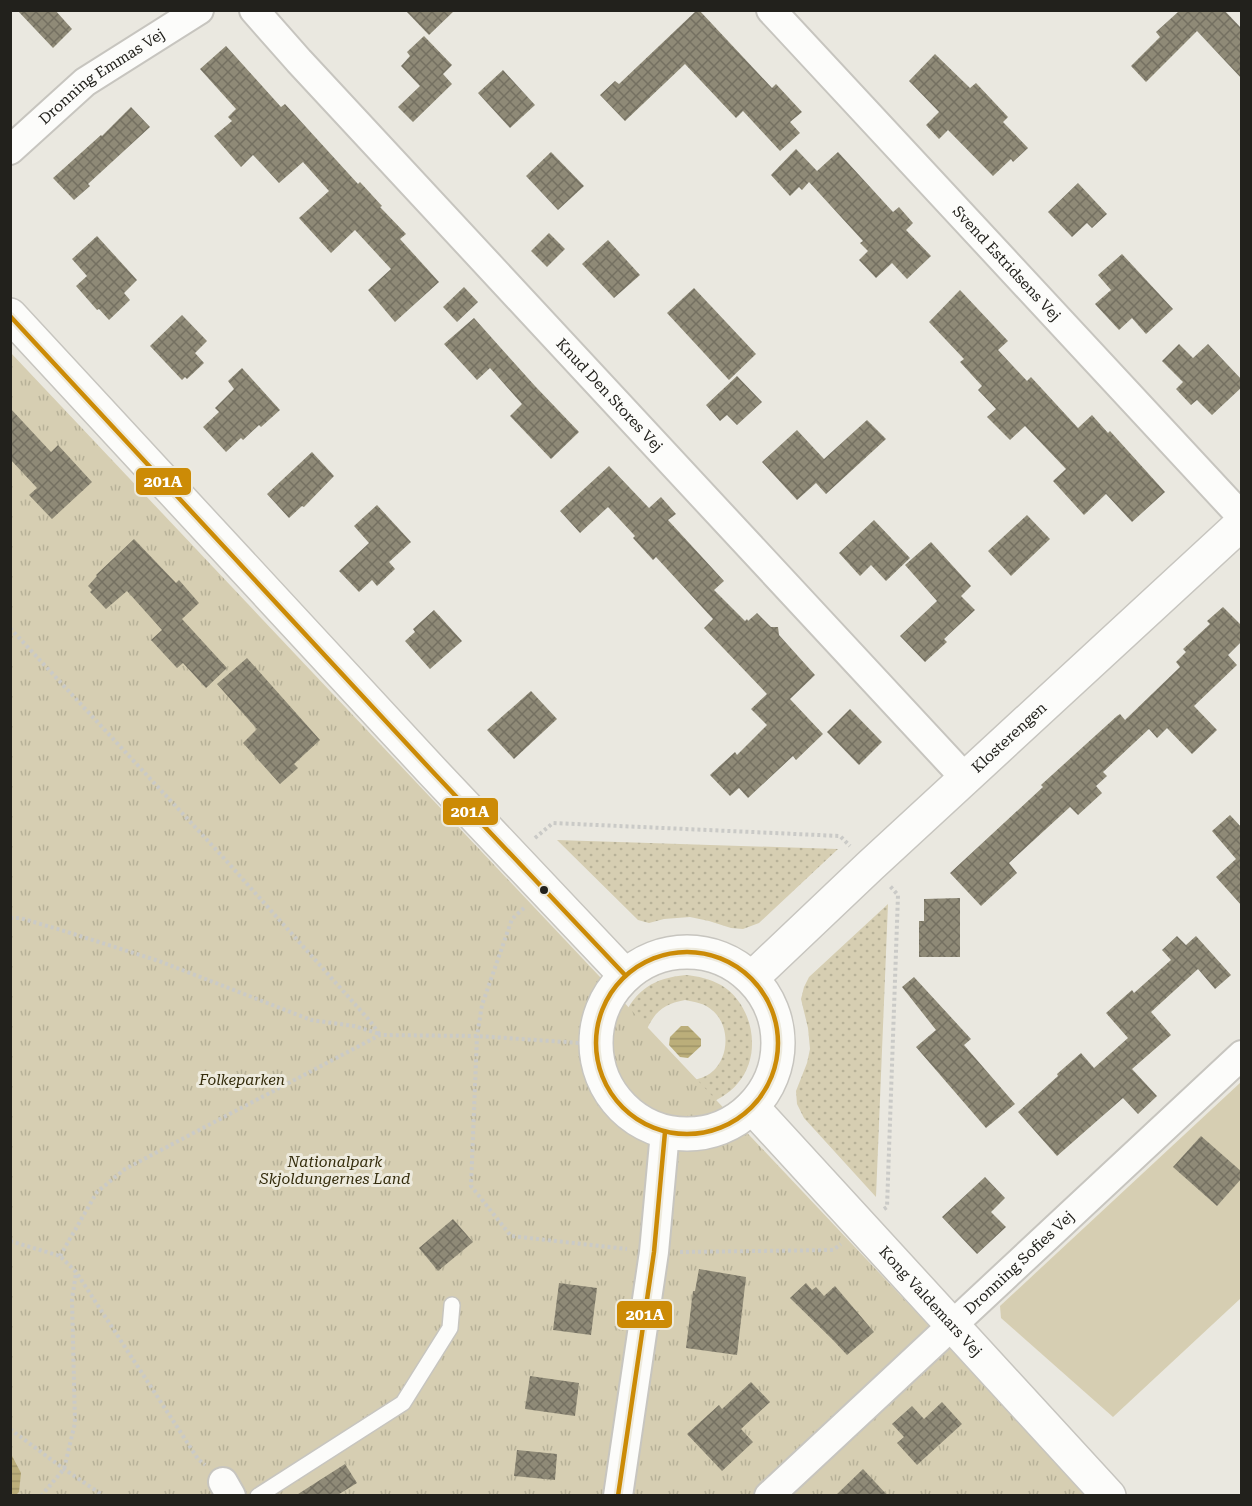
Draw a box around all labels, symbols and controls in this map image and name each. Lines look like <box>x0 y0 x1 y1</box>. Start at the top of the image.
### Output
street label: Dronning Emmas Vej <box>35 25 168 128</box>
street label: Svend Estridsens Vej <box>949 202 1064 325</box>
street label: Knud Den Stores Vej <box>552 335 666 455</box>
line badge: 201A <box>135 467 192 496</box>
text: 201A <box>144 472 183 491</box>
street label: Klosterengen <box>968 698 1051 777</box>
line badge: 201A <box>442 797 499 826</box>
text: 201A <box>451 802 490 821</box>
unlabelled marker <box>538 884 550 896</box>
park label: Folkeparken <box>198 1071 285 1089</box>
park label: Nationalpark Skjoldungernes Land <box>259 1153 410 1188</box>
street label: Dronning Sofies Vej <box>961 1207 1078 1318</box>
street label: Kong Valdemars Vej <box>875 1243 986 1360</box>
line badge: 201A <box>616 1300 673 1329</box>
text: 201A <box>626 1305 665 1324</box>

